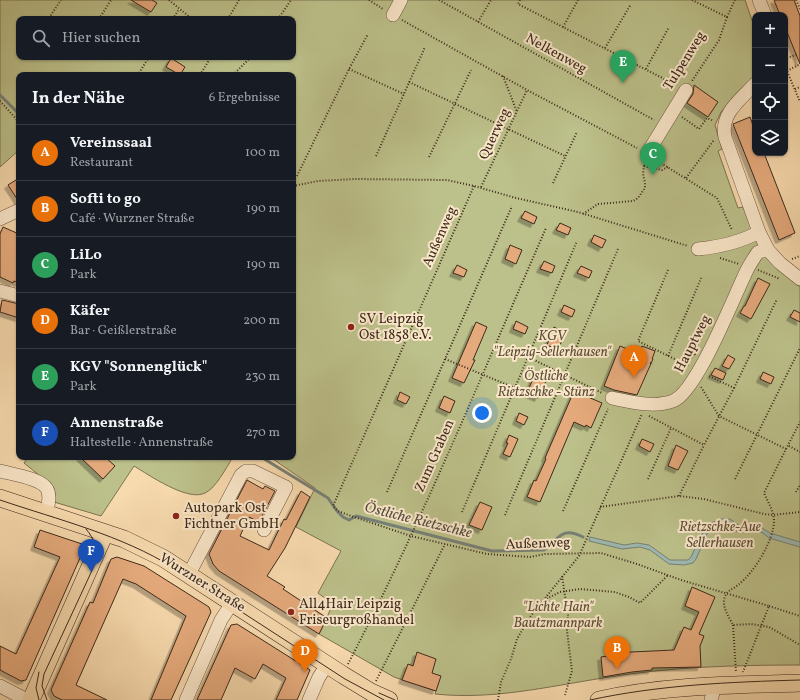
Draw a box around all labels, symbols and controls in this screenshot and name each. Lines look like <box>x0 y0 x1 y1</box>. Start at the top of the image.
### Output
map controls <box>752 12 788 156</box>
button: + <box>752 12 788 48</box>
search box <box>16 16 296 60</box>
icon: search <box>30 27 52 49</box>
text: Hier suchen <box>62 28 140 49</box>
street label: Tulpenweg <box>659 28 711 94</box>
street label: Nelkenweg <box>522 29 590 79</box>
button: − <box>752 48 788 84</box>
pin: E <box>610 50 636 83</box>
button: locate <box>752 84 788 120</box>
text: In der Nähe <box>32 87 125 110</box>
text: 6 Ergebnisse <box>209 89 280 107</box>
street label: Querweg <box>475 105 515 163</box>
button: layers <box>752 120 788 156</box>
text: Vereinssaal <box>70 133 152 154</box>
pin: C <box>640 142 666 175</box>
text: A <box>40 144 50 162</box>
text: 100 m <box>245 144 280 162</box>
text: Restaurant <box>70 154 133 172</box>
text: Softi to go <box>70 189 141 210</box>
text: B <box>41 200 49 218</box>
text: 190 m <box>246 200 280 218</box>
street label: Außenweg <box>418 204 462 270</box>
text: Café · Wurzner Straße <box>70 210 194 228</box>
text: LiLo <box>70 245 102 266</box>
text: C <box>41 256 49 274</box>
text: 190 m <box>246 256 280 274</box>
text: Park <box>70 266 97 284</box>
text: Käfer <box>70 301 110 322</box>
place label: SV Leipzig Ost 1858 e.V. <box>359 310 431 345</box>
text: D <box>40 312 50 330</box>
text: 200 m <box>243 312 280 330</box>
street label: Hauptweg <box>670 312 716 376</box>
text: Bar · Geißlerstraße <box>70 322 177 340</box>
marker: SV Leipzig Ost 1858 e.V. <box>346 322 356 332</box>
park label: KGV "Leipzig-Sellerhausen" <box>493 327 612 362</box>
pin: A <box>621 345 647 378</box>
text: KGV "Sonnenglück" <box>70 357 207 378</box>
park label: Östliche Rietzschke - Stünz <box>497 367 595 402</box>
text: E <box>41 368 49 386</box>
text: 230 m <box>245 368 280 386</box>
text: Park <box>70 378 97 396</box>
your location <box>472 403 492 423</box>
text: Annenstraße <box>70 413 163 434</box>
street label: Zum Graben <box>411 417 459 495</box>
text: F <box>41 424 49 442</box>
text: 270 m <box>246 424 280 442</box>
text: Haltestelle · Annenstraße <box>70 434 213 452</box>
water label: Östliche Rietzschke <box>362 498 474 545</box>
place label: Autopark Ost Fichtner GmbH <box>184 499 279 534</box>
marker: Autopark Ost Fichtner GmbH <box>171 511 181 521</box>
park label: Rietzschke-Aue Sellerhausen <box>679 518 761 553</box>
street label: Außenweg <box>505 533 571 555</box>
pin: F <box>78 539 104 572</box>
street label: Wurzner Straße <box>155 549 249 617</box>
place label: All4Hair Leipzig Friseurgroßhandel <box>299 595 414 630</box>
park label: "Lichte Hain" Bautzmannpark <box>513 598 603 633</box>
marker: All4Hair Leipzig Friseurgroßhandel <box>286 607 296 617</box>
pin: B <box>604 636 630 669</box>
pin: D <box>292 639 318 672</box>

